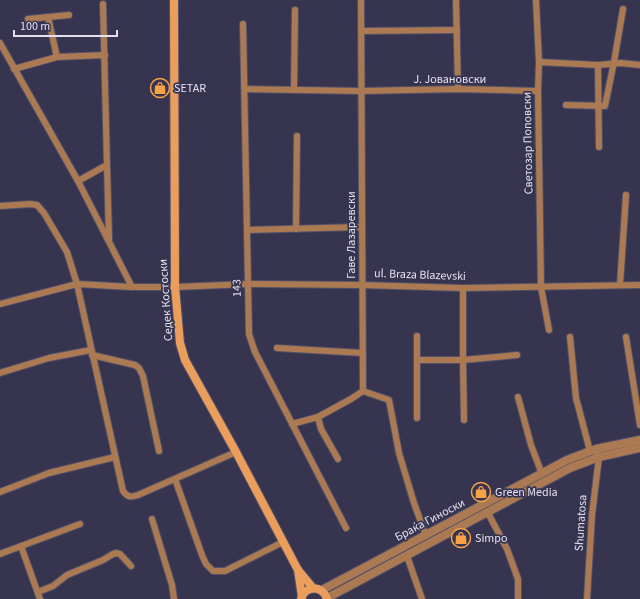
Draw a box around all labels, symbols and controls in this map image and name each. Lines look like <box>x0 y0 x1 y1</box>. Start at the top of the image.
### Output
scale bar <box>14 12 117 38</box>
text: 100 m <box>20 18 50 35</box>
street label: Ј. Јовановски <box>414 71 486 88</box>
shop icon: SETAR <box>149 77 171 99</box>
place label: SETAR <box>174 80 206 97</box>
street label: Светозар Поповски <box>519 92 537 194</box>
street label: Гаве Лазаревски <box>343 191 360 279</box>
street label: Седек Костоски <box>155 258 177 342</box>
street label: ul. Braza Blazevski <box>374 265 466 285</box>
street label: 143 <box>228 279 246 297</box>
shop icon: Green Media <box>470 481 492 503</box>
place label: Green Media <box>495 484 558 501</box>
street label: Браќа Гиноски <box>392 494 468 546</box>
street label: Shumatosa <box>571 494 591 552</box>
shop icon: Simpo <box>450 527 472 549</box>
place label: Simpo <box>475 530 507 547</box>

